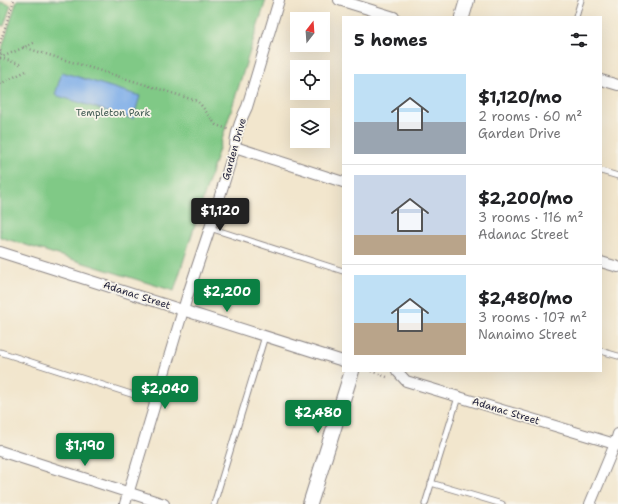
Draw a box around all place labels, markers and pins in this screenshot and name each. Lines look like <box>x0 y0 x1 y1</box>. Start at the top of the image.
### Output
pin: $1,120 <box>187 198 253 232</box>
pin: $2,200 <box>194 279 260 313</box>
pin: $2,040 <box>132 376 198 410</box>
pin: $2,480 <box>285 400 351 434</box>
pin: $1,190 <box>52 433 118 467</box>

